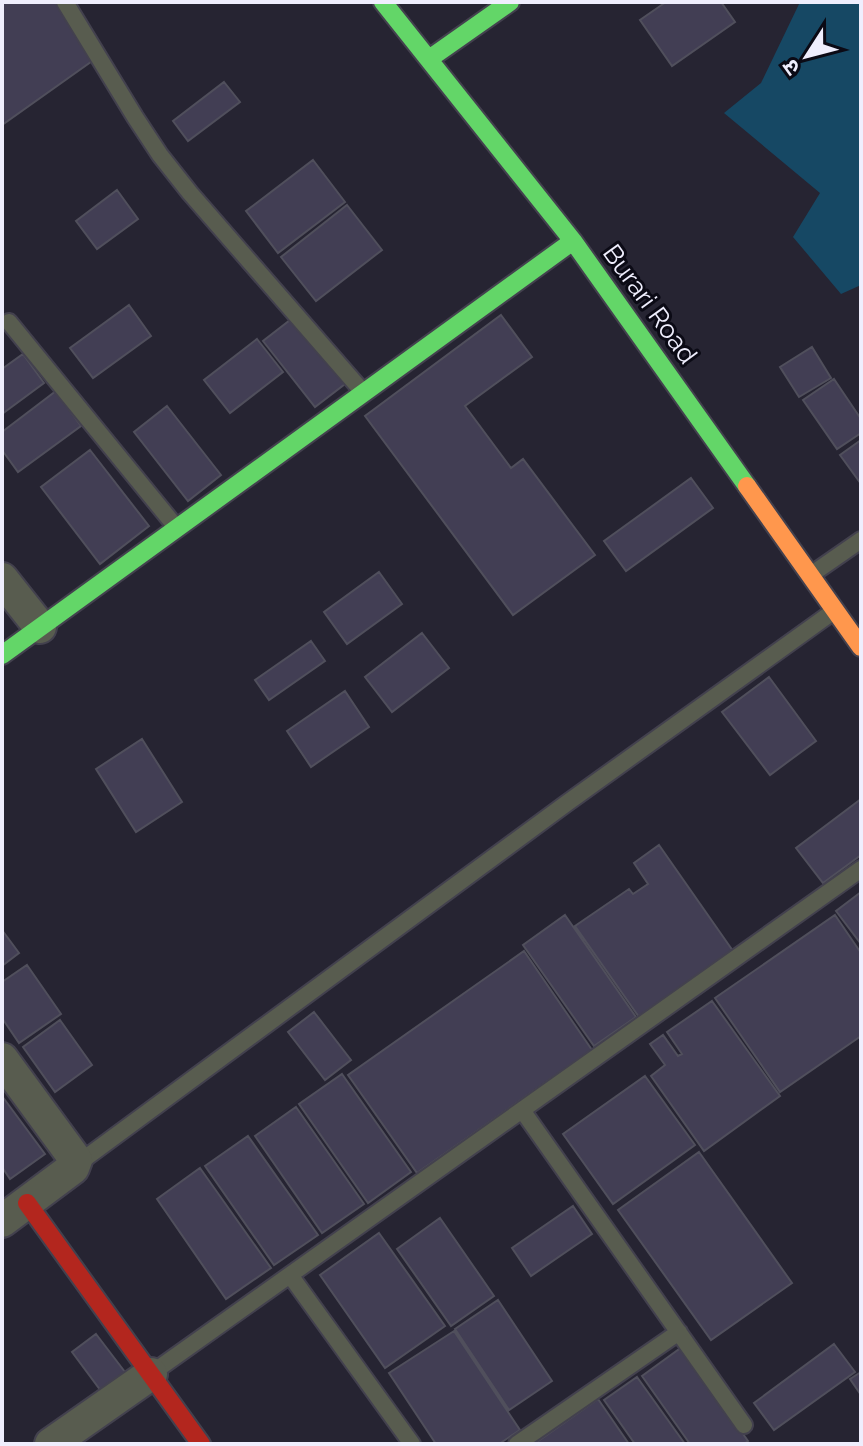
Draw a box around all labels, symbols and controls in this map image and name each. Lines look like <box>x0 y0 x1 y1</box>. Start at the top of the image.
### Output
north arrow <box>767 16 847 96</box>
text: उ <box>776 54 805 81</box>
street label: Burari Road <box>597 239 703 369</box>

